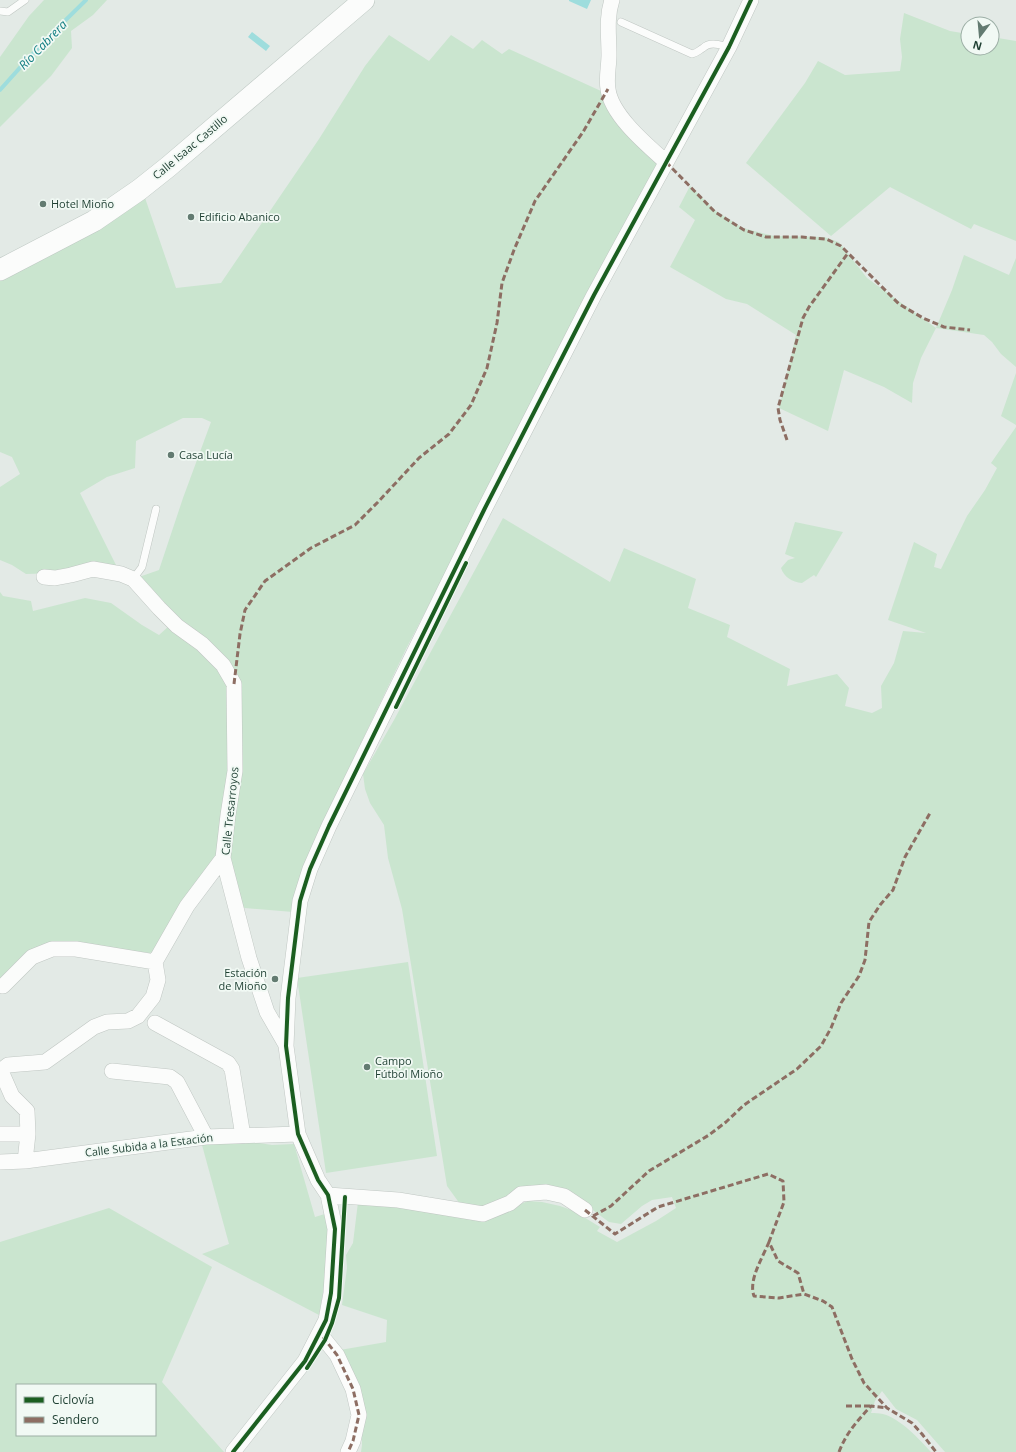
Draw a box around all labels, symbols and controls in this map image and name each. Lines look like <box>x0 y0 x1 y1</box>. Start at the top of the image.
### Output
water label: Río Cabrera <box>15 16 71 73</box>
north arrow <box>960 16 1000 56</box>
text: N <box>971 38 983 55</box>
street label: Calle Isaac Castillo <box>149 111 231 182</box>
place label: Hotel Mioño <box>51 196 114 211</box>
marker: Hotel Mioño <box>38 199 48 209</box>
place label: Edificio Abanico <box>199 209 280 224</box>
marker: Edificio Abanico <box>186 212 196 222</box>
place label: Casa Lucía <box>179 447 233 462</box>
marker: Casa Lucía <box>166 450 176 460</box>
street label: Calle Tresarroyos <box>217 766 242 856</box>
place label: Estación de Mioño <box>219 965 267 993</box>
marker: Estación de Mioño <box>270 974 280 984</box>
place label: Campo Fútbol Mioño <box>375 1053 443 1081</box>
marker: Campo Fútbol Mioño <box>362 1062 372 1072</box>
street label: Calle Subida a la Estación <box>84 1129 214 1160</box>
legend <box>16 1384 156 1436</box>
text: Ciclovía <box>52 1391 94 1408</box>
text: Sendero <box>52 1411 99 1428</box>

